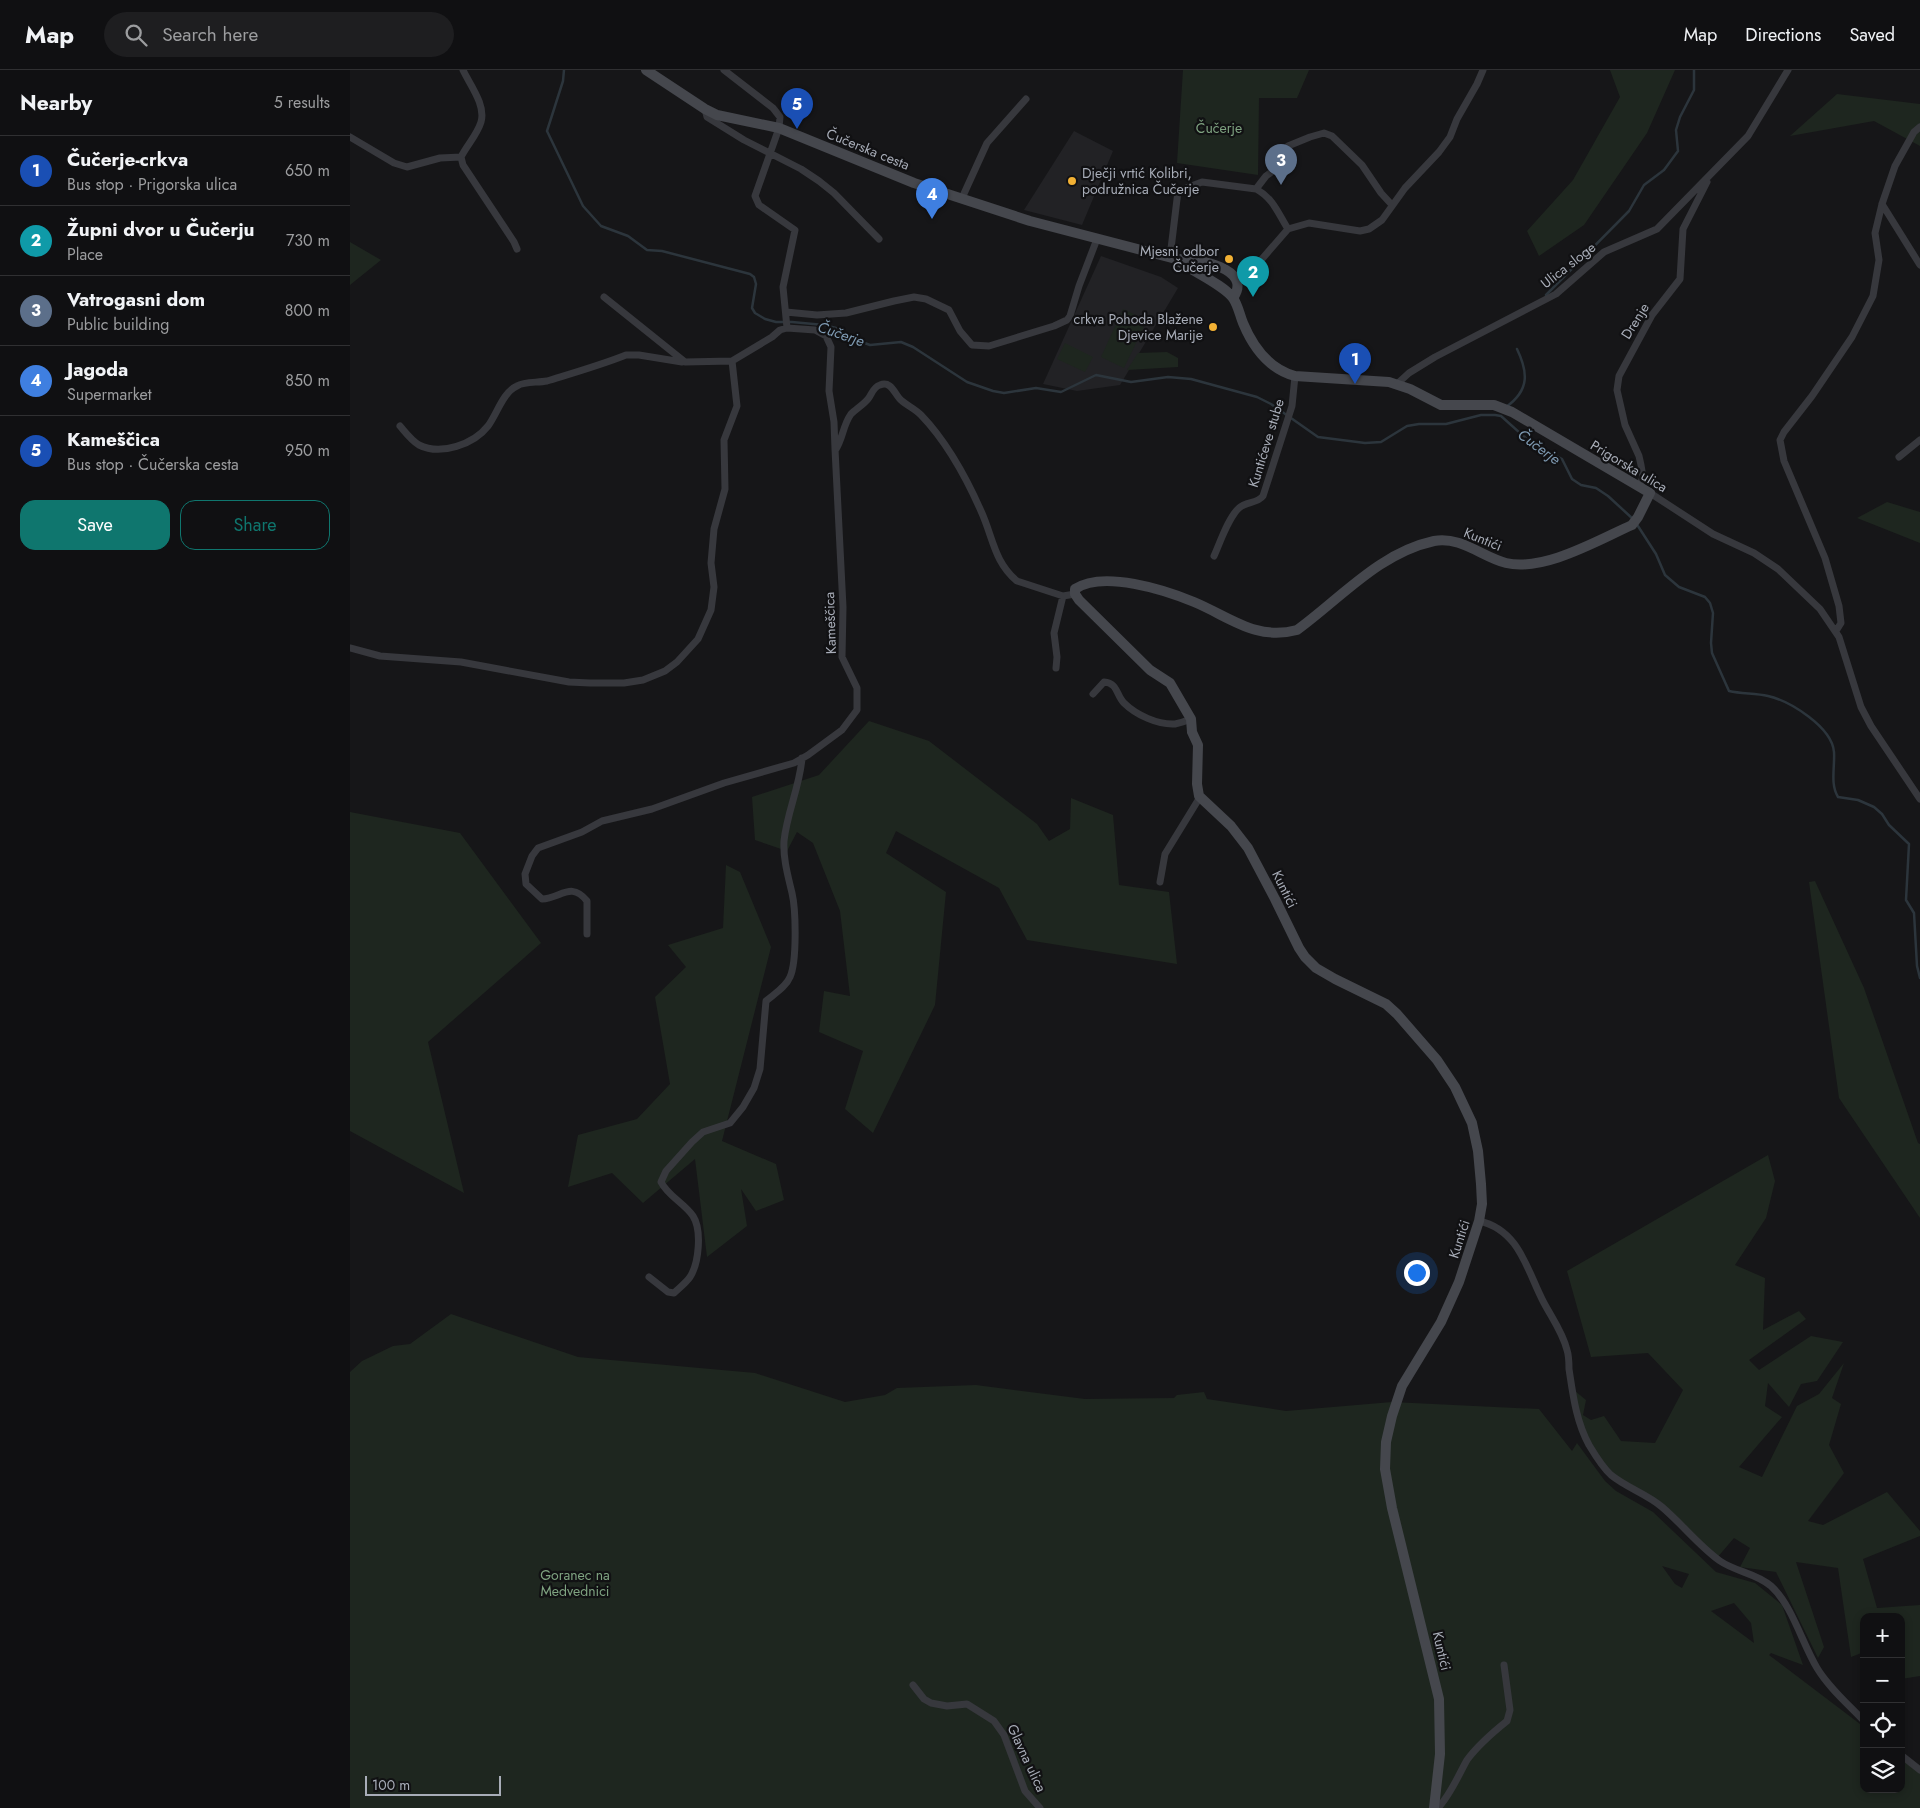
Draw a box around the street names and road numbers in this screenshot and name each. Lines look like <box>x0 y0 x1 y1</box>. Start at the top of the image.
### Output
street label: Čučerska cesta <box>823 123 913 175</box>
street label: Ulica sloge <box>1536 237 1600 293</box>
street label: Drenje <box>1616 299 1654 343</box>
street label: Kuntićeve stube <box>1243 396 1289 490</box>
street label: Prigorska ulica <box>1587 435 1671 497</box>
street label: Kuntići <box>1461 522 1505 556</box>
street label: Kameščica <box>819 592 841 654</box>
street label: Kuntići <box>1267 867 1303 911</box>
street label: Kuntići <box>1443 1217 1475 1261</box>
street label: Kuntići <box>1428 1629 1456 1673</box>
street label: Glavna ulica <box>1003 1721 1051 1795</box>

